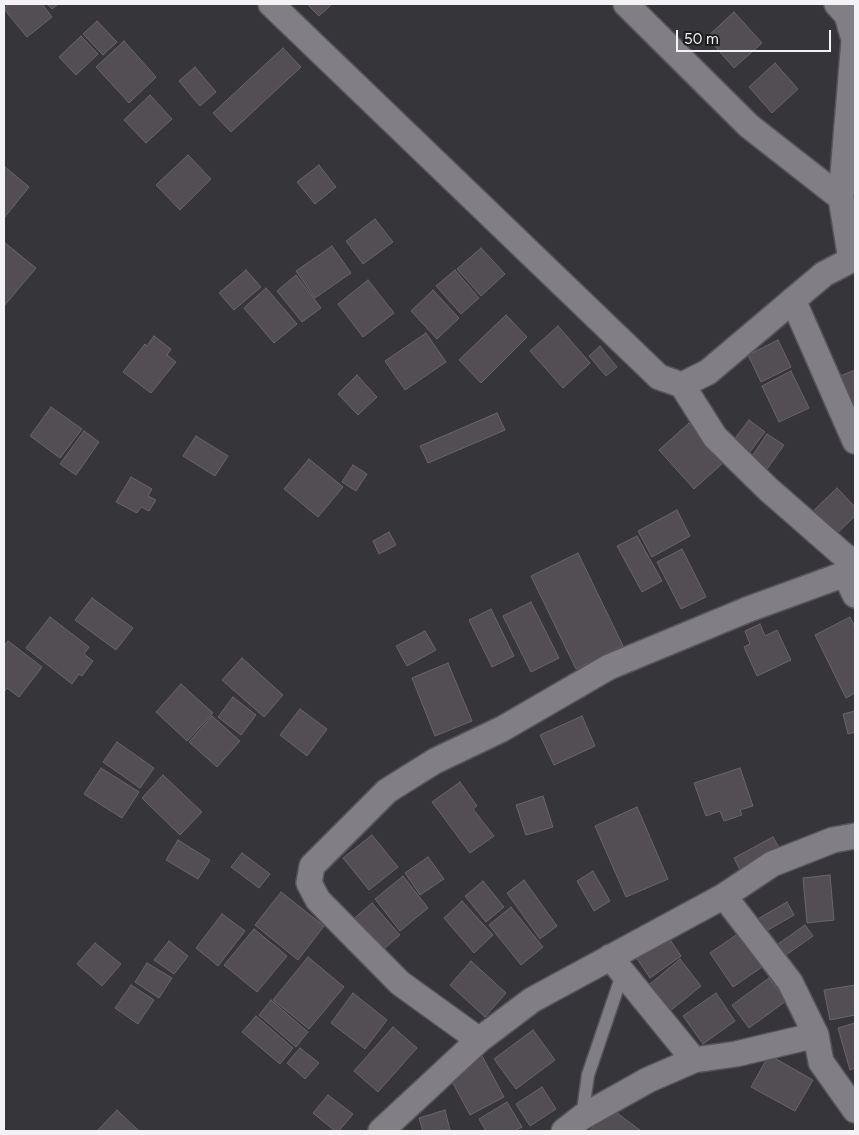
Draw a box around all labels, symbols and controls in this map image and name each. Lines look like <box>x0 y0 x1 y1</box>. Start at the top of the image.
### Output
scale bar <box>679 20 834 52</box>
text: 50 m <box>684 30 719 48</box>

